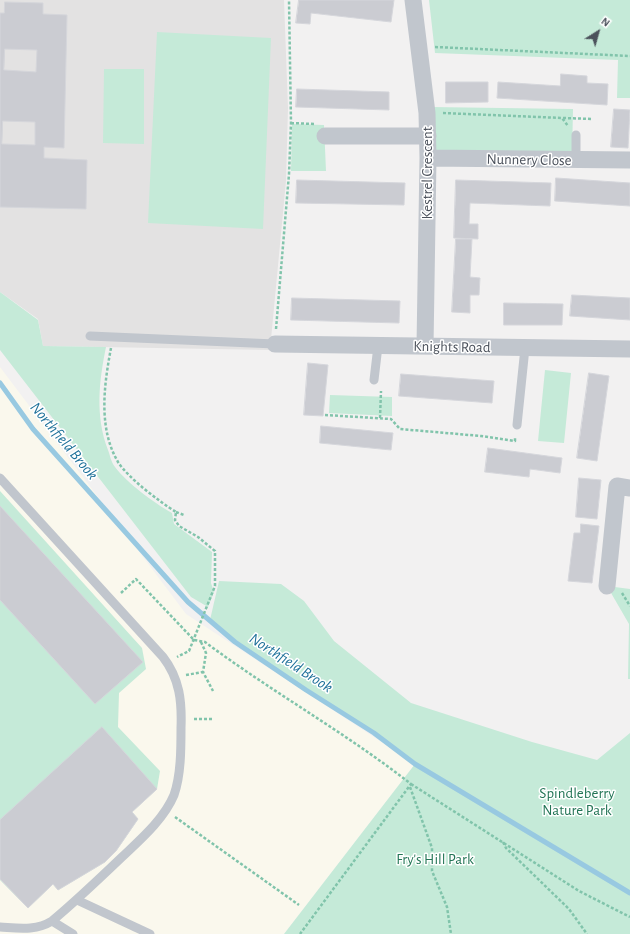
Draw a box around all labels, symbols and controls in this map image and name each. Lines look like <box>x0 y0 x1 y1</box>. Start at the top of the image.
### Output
north arrow <box>578 12 618 52</box>
text: N <box>599 15 612 29</box>
street label: Kestrel Crescent <box>418 126 436 220</box>
street label: Nunnery Close <box>486 150 572 170</box>
street label: Knights Road <box>413 337 491 357</box>
water label: Northfield Brook <box>26 398 102 484</box>
water label: Northfield Brook <box>246 629 336 697</box>
park label: Spindleberry Nature Park <box>539 784 615 819</box>
park label: Fry's Hill Park <box>396 850 474 868</box>

